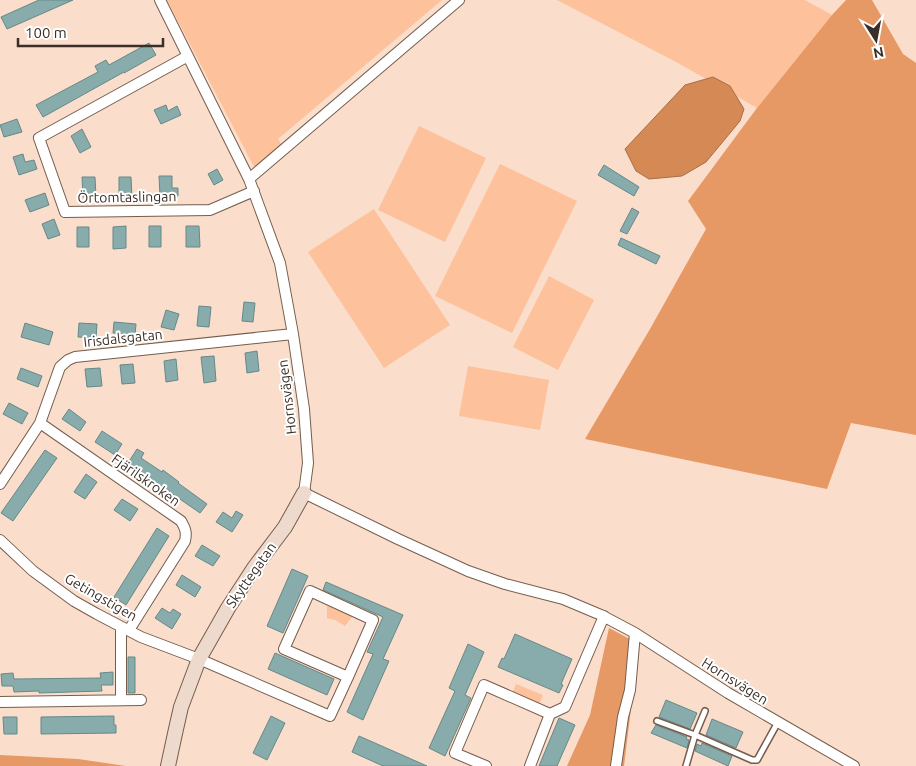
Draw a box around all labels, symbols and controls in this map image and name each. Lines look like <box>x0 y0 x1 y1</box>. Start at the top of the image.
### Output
scale bar <box>18 15 162 47</box>
north arrow <box>851 15 901 65</box>
text: 100 m <box>25 24 67 41</box>
text: N <box>872 44 885 62</box>
street label: Örtomtaslingan <box>77 187 177 206</box>
street label: Irisdalsgatan <box>83 326 163 350</box>
street label: Hornsvägen <box>274 359 300 435</box>
street label: Fjärilskroken <box>109 451 183 509</box>
street label: Skyttegatan <box>223 539 279 611</box>
street label: Getingstigen <box>62 570 140 624</box>
street label: Hornsvägen <box>699 654 771 708</box>

